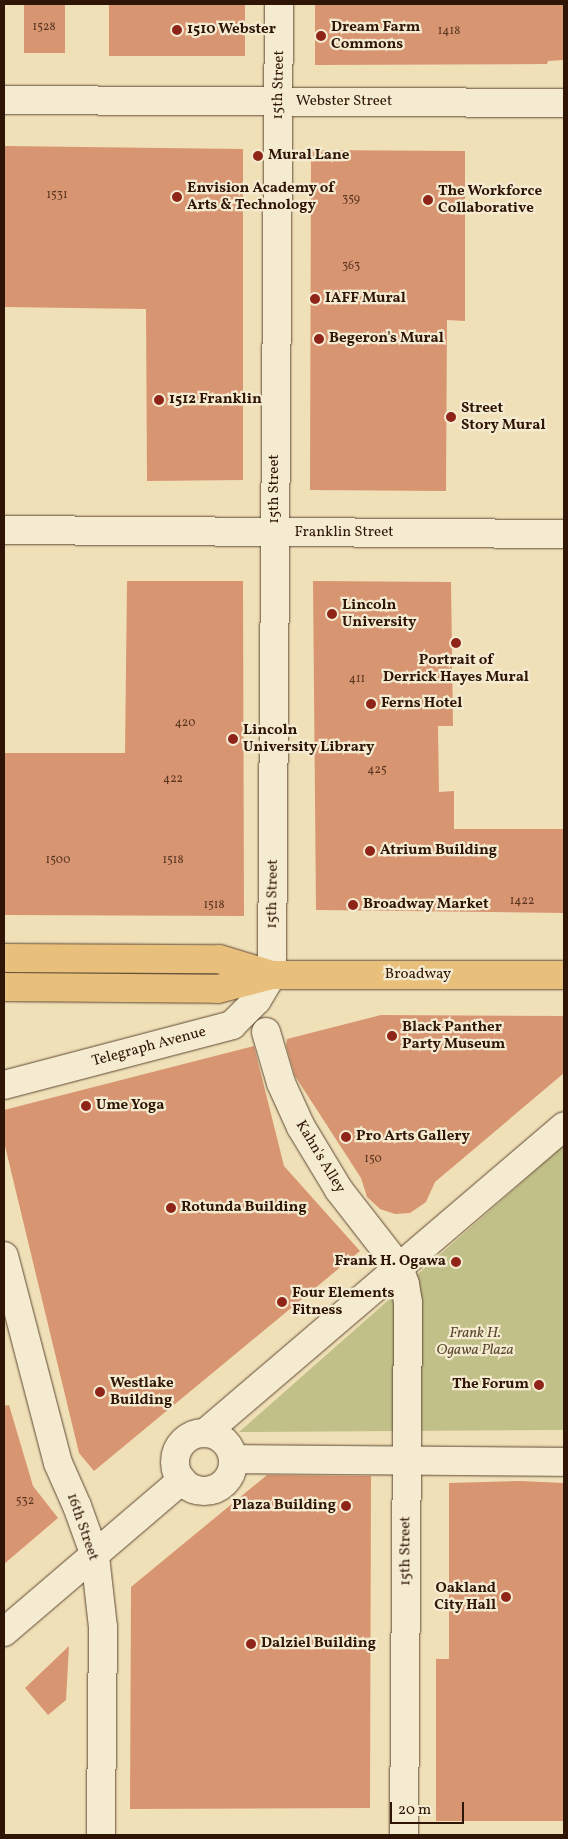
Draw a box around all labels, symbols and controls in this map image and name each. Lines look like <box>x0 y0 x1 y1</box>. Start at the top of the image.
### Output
place label: Dream Farm Commons <box>331 18 420 53</box>
house number: 1528 <box>33 21 55 35</box>
place label: 1510 Webster <box>187 21 276 39</box>
marker: 1510 Webster <box>171 24 183 36</box>
house number: 1418 <box>438 25 460 39</box>
marker: Dream Farm Commons <box>315 30 327 42</box>
street label: 15th Street <box>269 50 289 120</box>
street label: Webster Street <box>296 93 392 111</box>
place label: Mural Lane <box>268 147 349 165</box>
marker: Mural Lane <box>252 150 264 162</box>
place label: Envision Academy of Arts & Technology <box>187 179 334 214</box>
place label: The Workforce Collaborative <box>438 182 542 217</box>
house number: 1531 <box>46 189 68 203</box>
marker: Envision Academy of Arts & Technology <box>171 191 183 203</box>
house number: 359 <box>342 193 360 207</box>
marker: The Workforce Collaborative <box>422 194 434 206</box>
house number: 363 <box>342 260 360 274</box>
place label: IAFF Mural <box>325 290 406 308</box>
marker: IAFF Mural <box>309 293 321 305</box>
place label: Begeron's Mural <box>329 330 444 348</box>
marker: Begeron's Mural <box>313 333 325 345</box>
place label: 1512 Franklin <box>169 391 262 409</box>
marker: 1512 Franklin <box>153 394 165 406</box>
place label: Street Story Mural <box>461 399 546 434</box>
marker: Street Story Mural <box>445 411 457 423</box>
street label: 15th Street <box>266 454 284 524</box>
street label: Franklin Street <box>294 524 394 542</box>
place label: Lincoln University <box>342 596 417 631</box>
marker: Lincoln University <box>326 608 338 620</box>
marker: Portrait of Derrick Hayes Mural <box>450 637 462 649</box>
place label: Portrait of Derrick Hayes Mural <box>383 651 529 686</box>
house number: 411 <box>349 673 365 687</box>
place label: Ferns Hotel <box>381 695 462 713</box>
marker: Ferns Hotel <box>365 698 377 710</box>
house number: 420 <box>175 717 195 731</box>
place label: Lincoln University Library <box>243 721 375 756</box>
marker: Lincoln University Library <box>227 733 239 745</box>
house number: 425 <box>367 764 387 778</box>
house number: 422 <box>163 773 183 787</box>
place label: Atrium Building <box>380 842 497 860</box>
marker: Atrium Building <box>364 845 376 857</box>
house number: 1500 <box>46 854 70 868</box>
house number: 1518 <box>162 854 184 868</box>
street label: 15th Street <box>263 859 283 929</box>
house number: 1422 <box>510 895 534 909</box>
place label: Broadway Market <box>363 896 489 914</box>
house number: 1518 <box>203 899 225 913</box>
marker: Broadway Market <box>347 899 359 911</box>
street label: Broadway <box>385 966 451 984</box>
place label: Black Panther Party Museum <box>402 1018 506 1053</box>
street label: Telegraph Avenue <box>90 1023 208 1071</box>
marker: Black Panther Party Museum <box>386 1030 398 1042</box>
place label: Ume Yoga <box>96 1097 165 1115</box>
marker: Ume Yoga <box>80 1100 92 1112</box>
street label: Kahn's Alley <box>291 1117 349 1197</box>
place label: Pro Arts Gallery <box>356 1128 470 1146</box>
marker: Pro Arts Gallery <box>340 1131 352 1143</box>
house number: 150 <box>364 1153 382 1167</box>
place label: Rotunda Building <box>181 1199 307 1217</box>
marker: Rotunda Building <box>165 1202 177 1214</box>
place label: Frank H. Ogawa <box>335 1253 446 1271</box>
marker: Frank H. Ogawa <box>450 1256 462 1268</box>
place label: Four Elements Fitness <box>292 1284 394 1319</box>
marker: Four Elements Fitness <box>276 1296 288 1308</box>
park label: Frank H. Ogawa Plaza <box>436 1324 514 1359</box>
place label: Westlake Building <box>110 1374 174 1409</box>
place label: The Forum <box>452 1376 529 1394</box>
marker: The Forum <box>533 1379 545 1391</box>
marker: Westlake Building <box>94 1386 106 1398</box>
street label: 16th Street <box>62 1491 102 1563</box>
house number: 532 <box>16 1495 34 1509</box>
place label: Plaza Building <box>232 1497 336 1515</box>
marker: Plaza Building <box>340 1500 352 1512</box>
street label: 15th Street <box>397 1516 415 1586</box>
place label: Oakland City Hall <box>434 1579 496 1614</box>
marker: Oakland City Hall <box>500 1591 512 1603</box>
place label: Dalziel Building <box>261 1635 376 1653</box>
marker: Dalziel Building <box>245 1638 257 1650</box>
scale bar <box>393 1792 467 1824</box>
text: 20 m <box>398 1800 431 1821</box>

